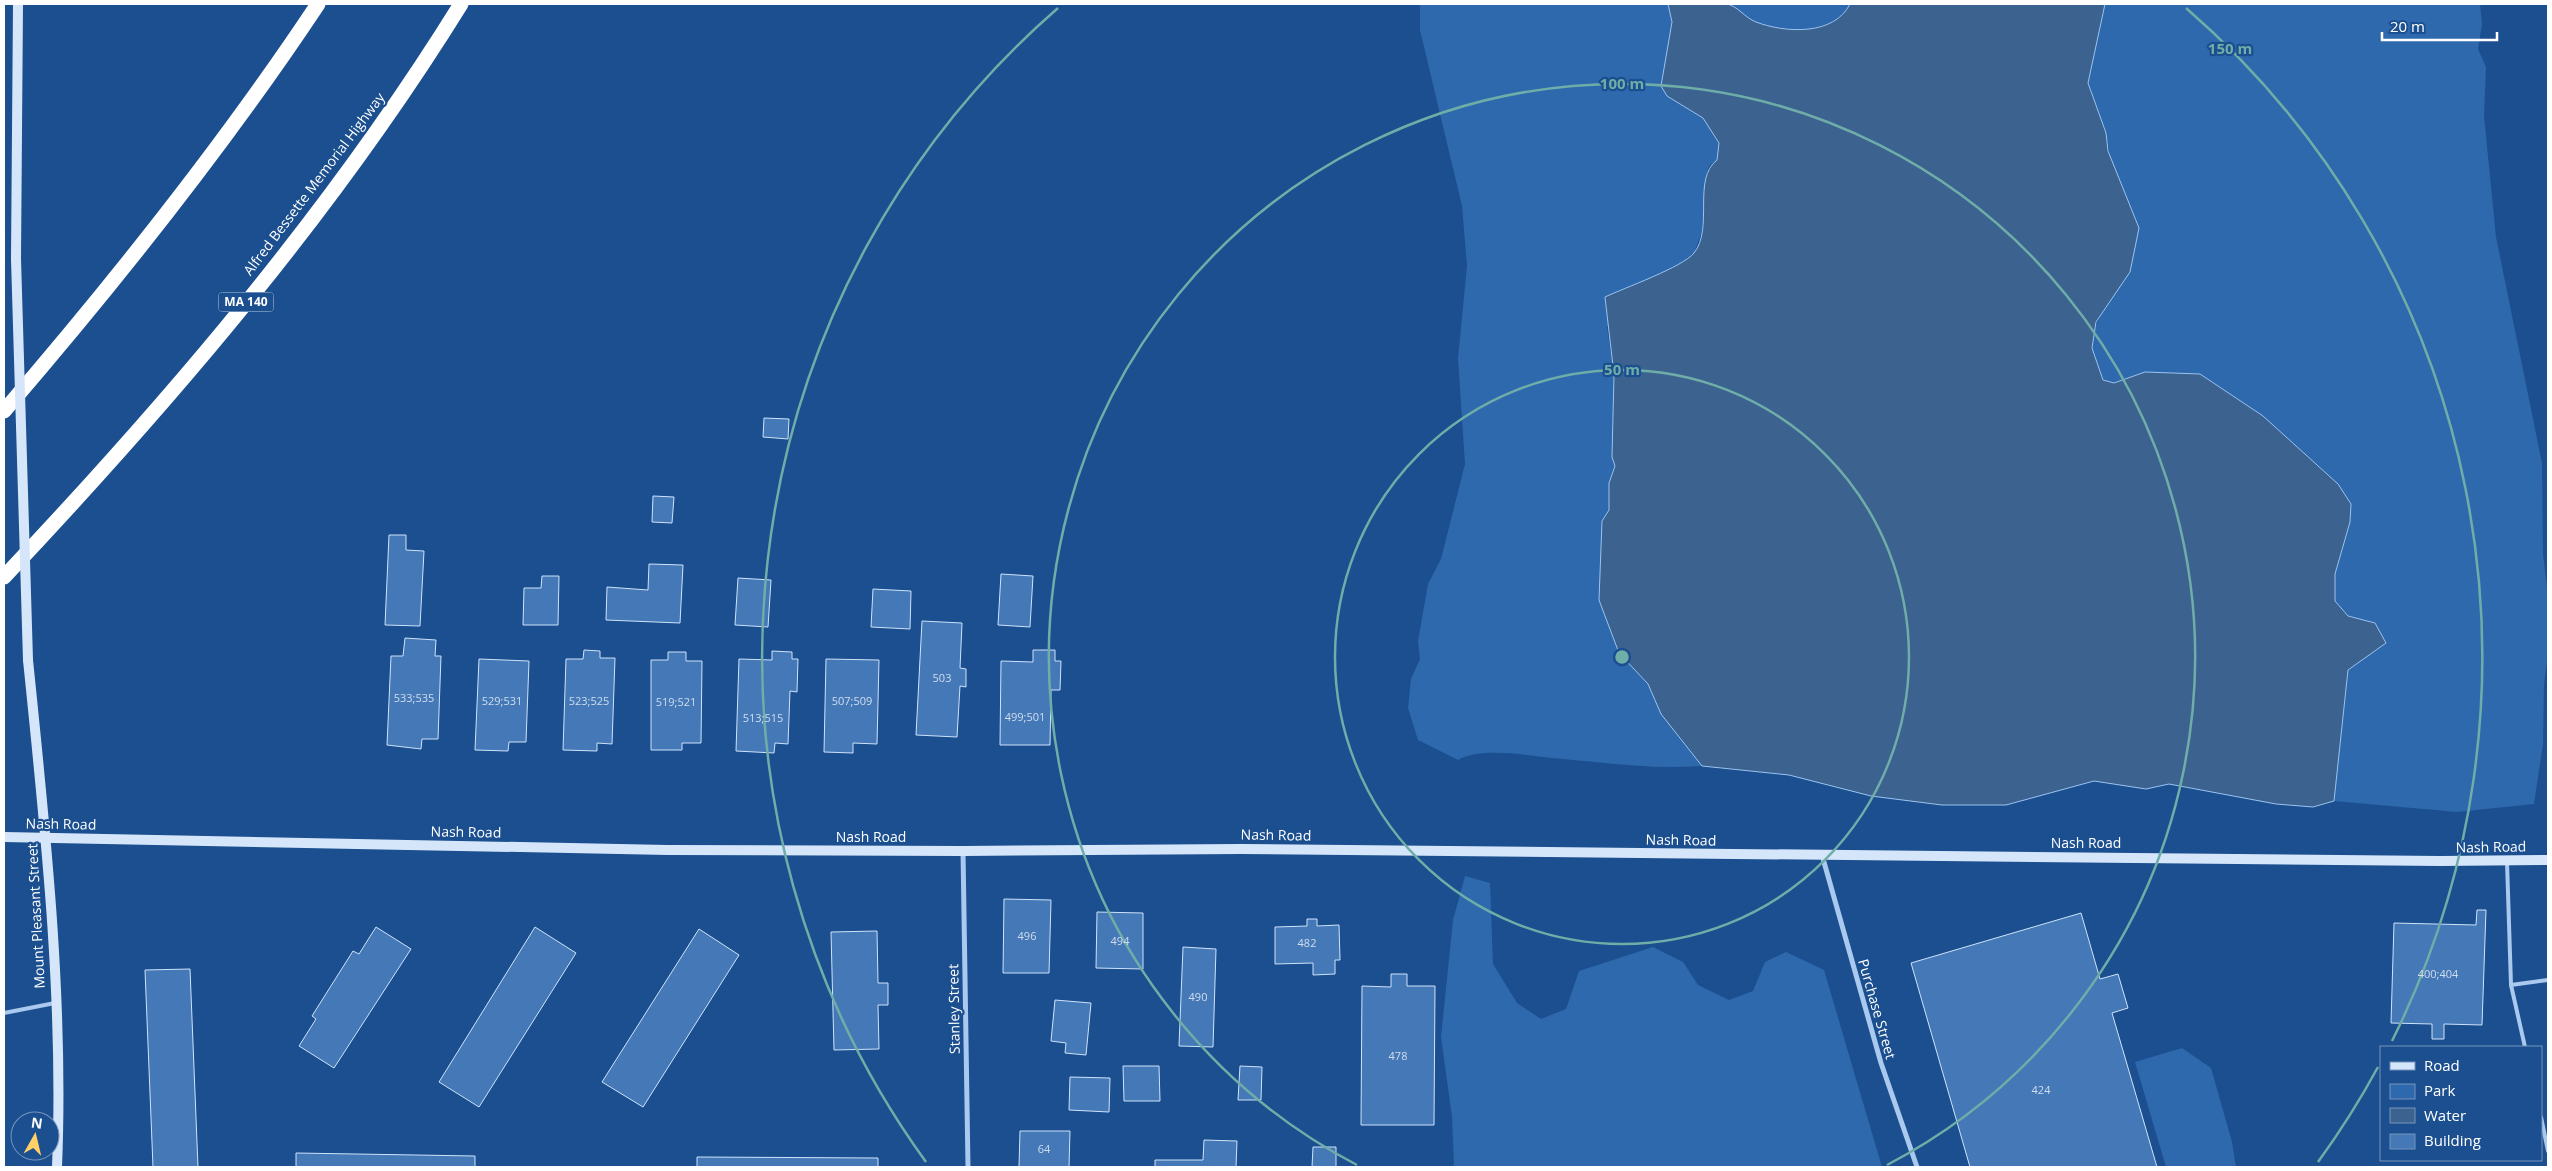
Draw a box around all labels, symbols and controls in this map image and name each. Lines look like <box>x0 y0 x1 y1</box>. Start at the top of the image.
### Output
scale bar <box>2382 10 2497 42</box>
text: 20 m <box>2390 16 2425 36</box>
text: 150 m <box>2208 38 2252 58</box>
text: 100 m <box>1600 73 1644 93</box>
street label: Alfred Bessette Memorial Highway <box>239 88 389 279</box>
road number: MA 140 <box>218 292 274 312</box>
text: 50 m <box>1604 359 1640 379</box>
centre of rings <box>1613 648 1631 666</box>
house number: 503 <box>933 670 951 685</box>
house number: 533;535 <box>394 690 434 705</box>
house number: 529;531 <box>482 693 522 708</box>
house number: 523;525 <box>569 693 609 708</box>
house number: 507;509 <box>832 693 872 708</box>
house number: 519;521 <box>656 694 696 709</box>
house number: 499;501 <box>1005 709 1045 724</box>
house number: 513;515 <box>743 710 783 725</box>
street label: Nash Road <box>26 813 96 834</box>
street label: Nash Road <box>431 821 501 842</box>
street label: Nash Road <box>1241 824 1311 845</box>
street label: Nash Road <box>836 827 906 846</box>
street label: Nash Road <box>1646 829 1716 850</box>
street label: Nash Road <box>2051 833 2121 852</box>
street label: Nash Road <box>2456 836 2526 857</box>
street label: Mount Pleasant Street <box>22 843 49 989</box>
house number: 496 <box>1018 928 1036 943</box>
house number: 494 <box>1111 933 1130 948</box>
house number: 482 <box>1298 935 1316 950</box>
street label: Purchase Street <box>1854 957 1901 1061</box>
street label: Stanley Street <box>943 964 964 1054</box>
house number: 400;404 <box>2418 966 2459 981</box>
house number: 490 <box>1189 989 1207 1004</box>
legend <box>2380 1046 2542 1161</box>
house number: 478 <box>1389 1048 1407 1063</box>
text: Road <box>2424 1055 2460 1075</box>
text: Park <box>2424 1080 2455 1100</box>
house number: 424 <box>2032 1082 2051 1097</box>
text: Water <box>2424 1105 2466 1125</box>
north arrow <box>10 1111 60 1161</box>
text: N <box>30 1112 44 1133</box>
text: Building <box>2424 1130 2481 1150</box>
house number: 64 <box>1038 1141 1051 1156</box>

